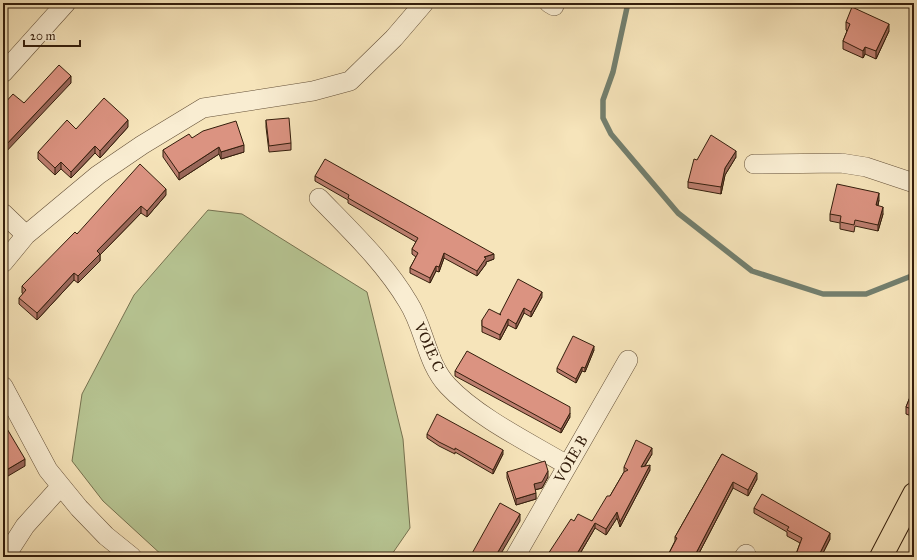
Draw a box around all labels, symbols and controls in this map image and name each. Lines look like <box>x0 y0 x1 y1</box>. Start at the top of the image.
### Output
scale bar <box>24 22 80 48</box>
text: 20 m <box>30 29 56 43</box>
street label: VOIE C <box>410 319 448 374</box>
street label: VOIE B <box>550 432 592 487</box>

